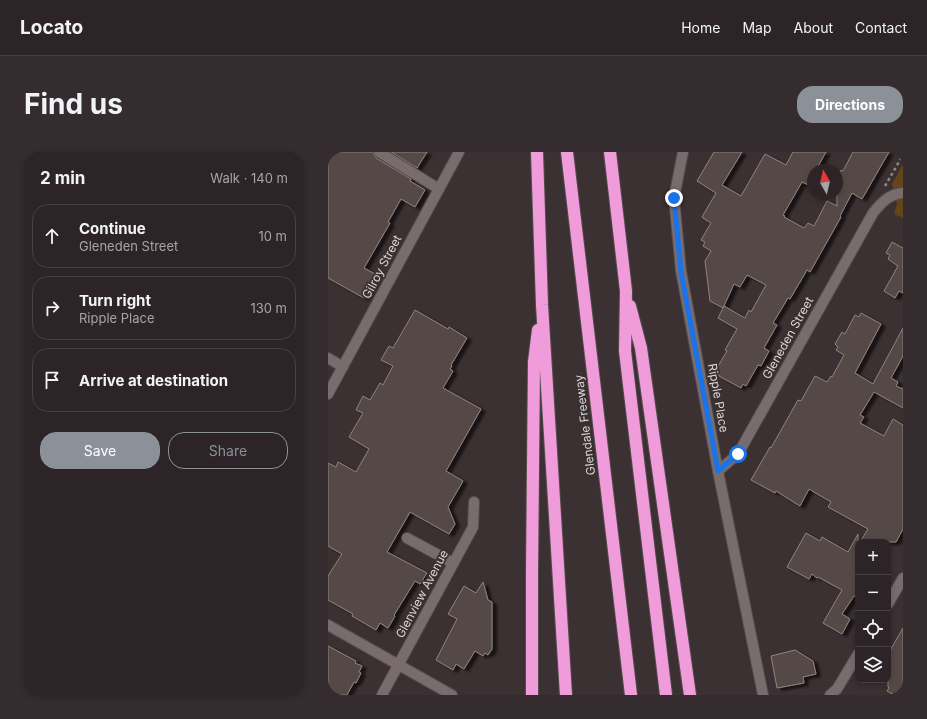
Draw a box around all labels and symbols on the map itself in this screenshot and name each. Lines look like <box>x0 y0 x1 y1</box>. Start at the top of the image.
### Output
north arrow <box>807 164 843 200</box>
route end <box>665 189 683 207</box>
street label: Gilroy Street <box>358 232 405 301</box>
street label: Gleneden Street <box>759 294 816 381</box>
street label: Ripple Place <box>705 362 732 434</box>
street label: Glendale Freeway <box>571 374 598 476</box>
route start <box>729 445 747 463</box>
street label: Glenview Avenue <box>392 547 451 640</box>

